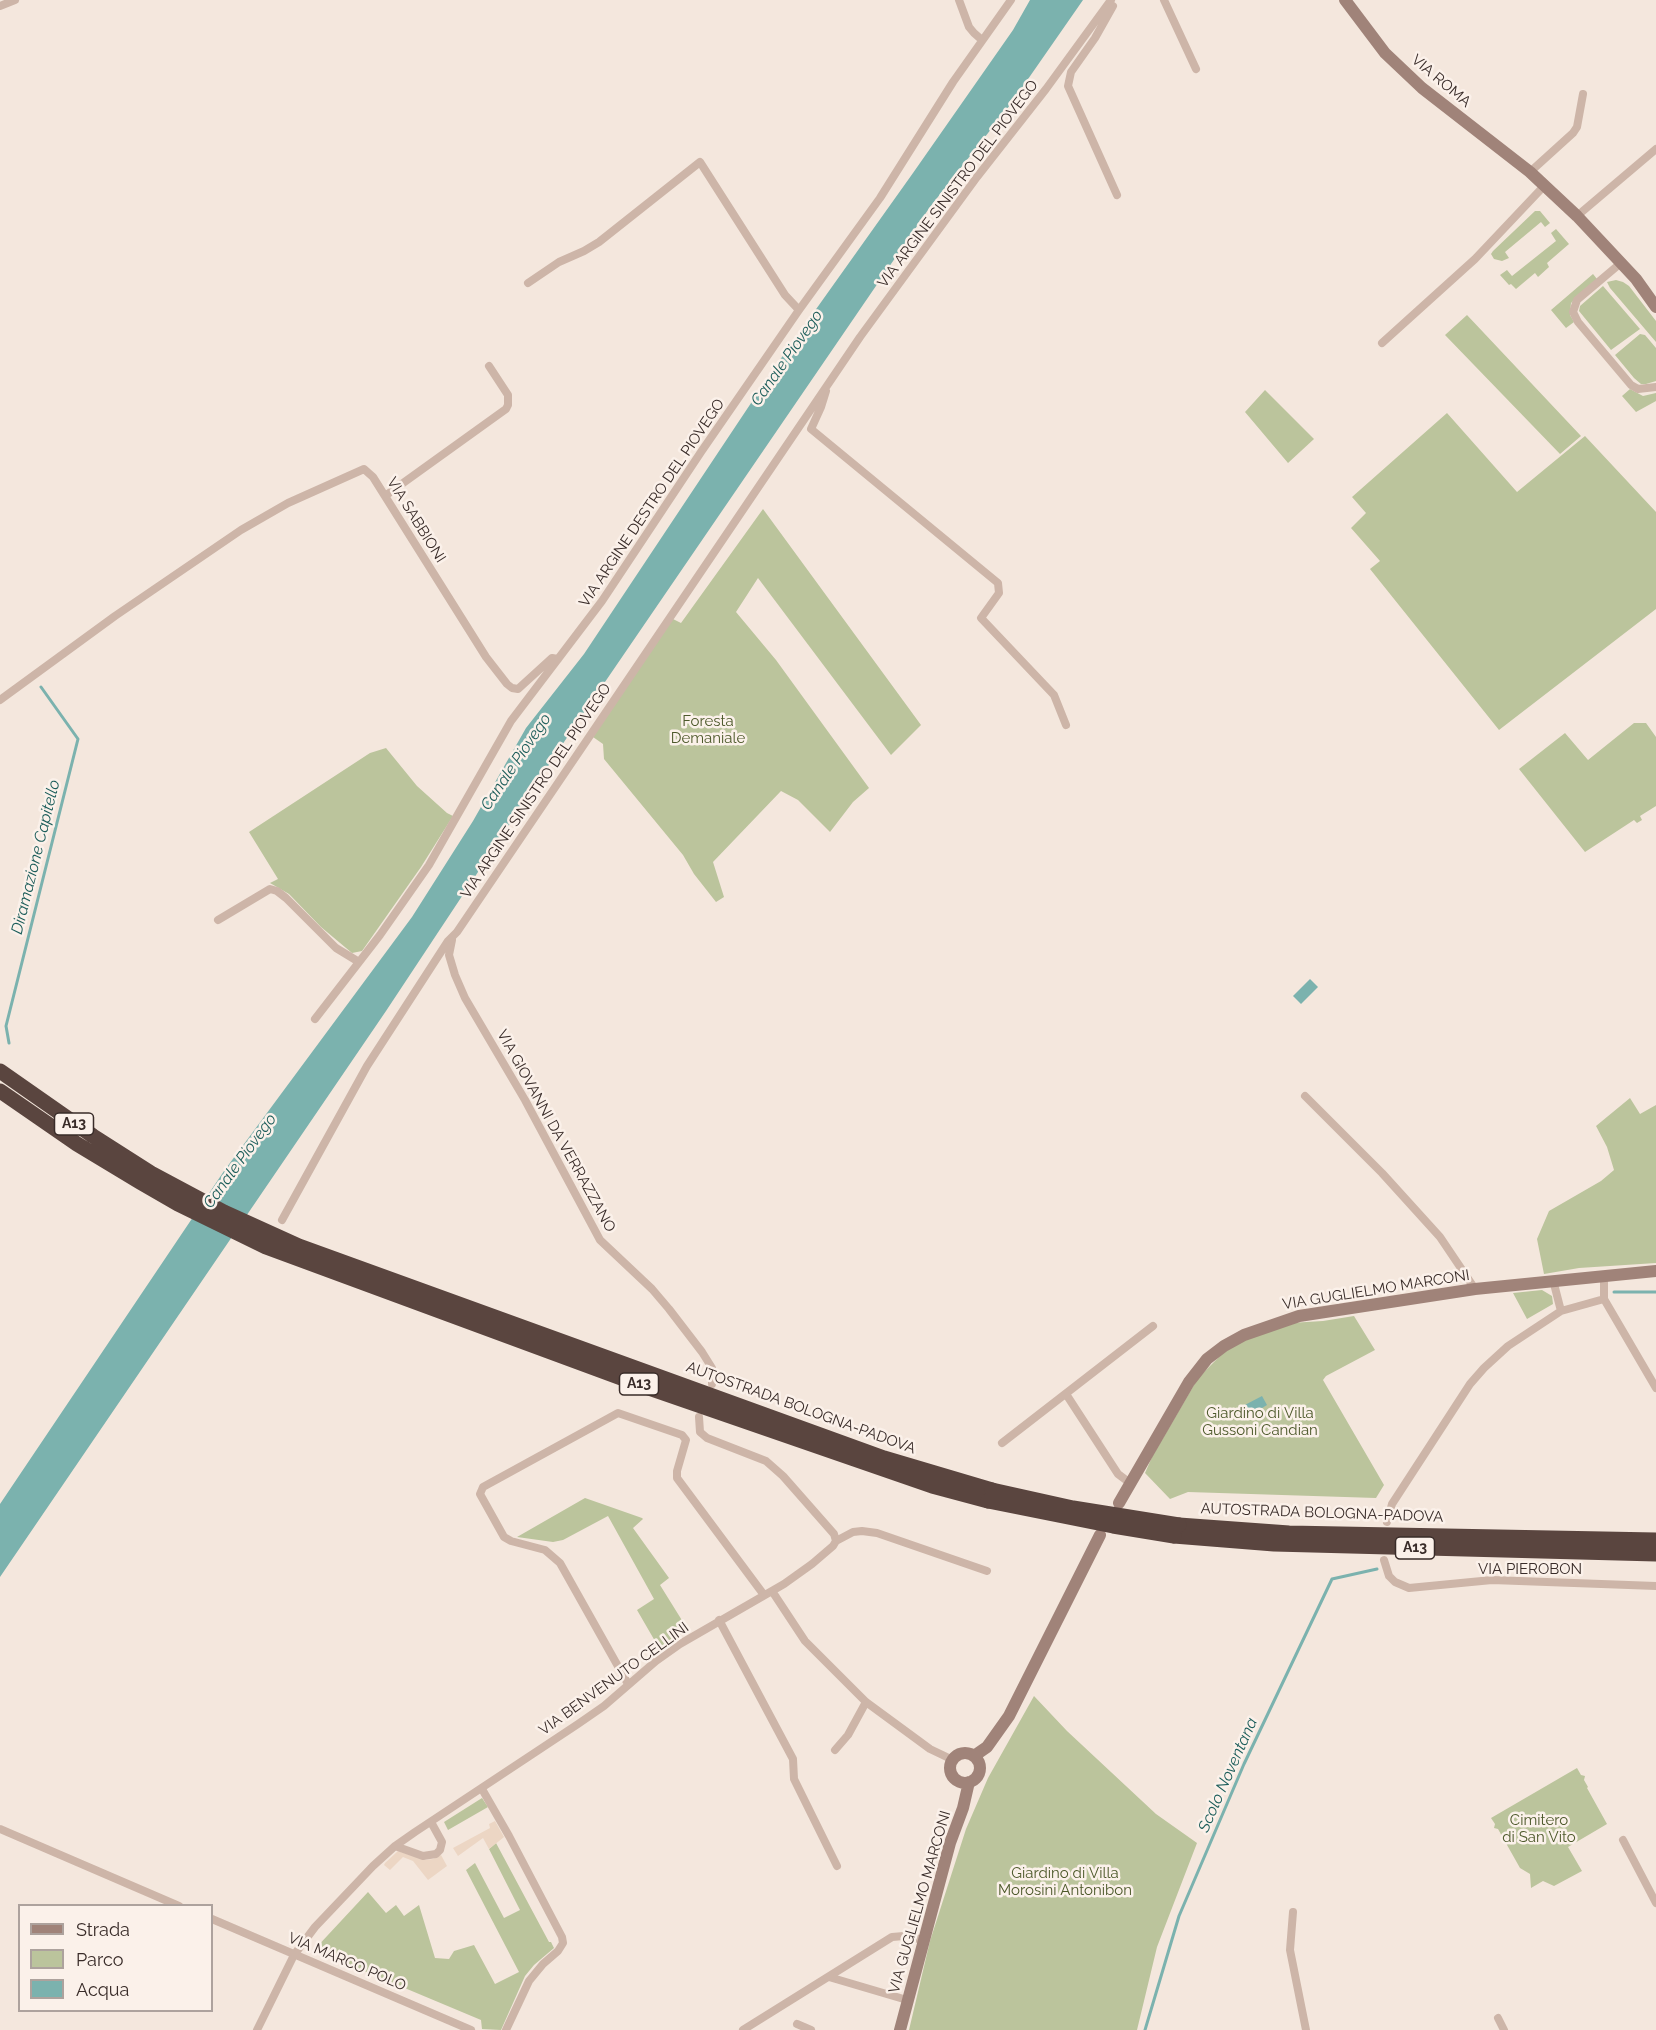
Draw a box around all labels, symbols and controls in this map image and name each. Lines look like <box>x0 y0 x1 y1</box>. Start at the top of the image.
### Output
street label: VIA ROMA <box>1408 51 1474 111</box>
street label: VIA ARGINE SINISTRO DEL PIOVEGO <box>874 77 1042 291</box>
water label: Canale Piovego <box>747 307 827 409</box>
street label: VIA ARGINE DESTRO DEL PIOVEGO <box>575 396 729 610</box>
street label: VIA SABBIONI <box>383 474 449 566</box>
street label: VIA ARGINE SINISTRO DEL PIOVEGO <box>457 680 615 902</box>
water label: Canale Piovego <box>477 710 555 814</box>
park label: Foresta Demaniale <box>671 712 745 747</box>
water label: Diramazione Capitello <box>8 778 64 936</box>
street label: VIA GIOVANNI DA VERRAZZANO <box>493 1027 619 1235</box>
water label: Canale Piovego <box>199 1110 281 1212</box>
road number: A13 <box>54 1113 94 1135</box>
street label: VIA GUGLIELMO MARCONI <box>1281 1266 1471 1314</box>
street label: AUTOSTRADA BOLOGNA-PADOVA <box>684 1358 918 1458</box>
road number: A13 <box>620 1373 658 1395</box>
park label: Giardino di Villa Gussoni Candian <box>1202 1404 1318 1439</box>
street label: AUTOSTRADA BOLOGNA-PADOVA <box>1200 1500 1444 1526</box>
road number: A13 <box>1396 1537 1434 1559</box>
street label: VIA PIEROBON <box>1478 1560 1582 1578</box>
street label: VIA BENVENUTO CELLINI <box>536 1619 692 1739</box>
water label: Scolo Noventana <box>1194 1715 1262 1835</box>
street label: VIA GUGLIELMO MARCONI <box>885 1809 955 1995</box>
park label: Cimitero di San Vito <box>1502 1811 1576 1846</box>
park label: Giardino di Villa Morosini Antonibon <box>998 1864 1132 1899</box>
legend <box>18 1904 213 2012</box>
text: Strada <box>76 1919 130 1940</box>
street label: VIA MARCO POLO <box>285 1929 409 1995</box>
text: Parco <box>76 1949 123 1970</box>
text: Acqua <box>76 1979 129 2000</box>

